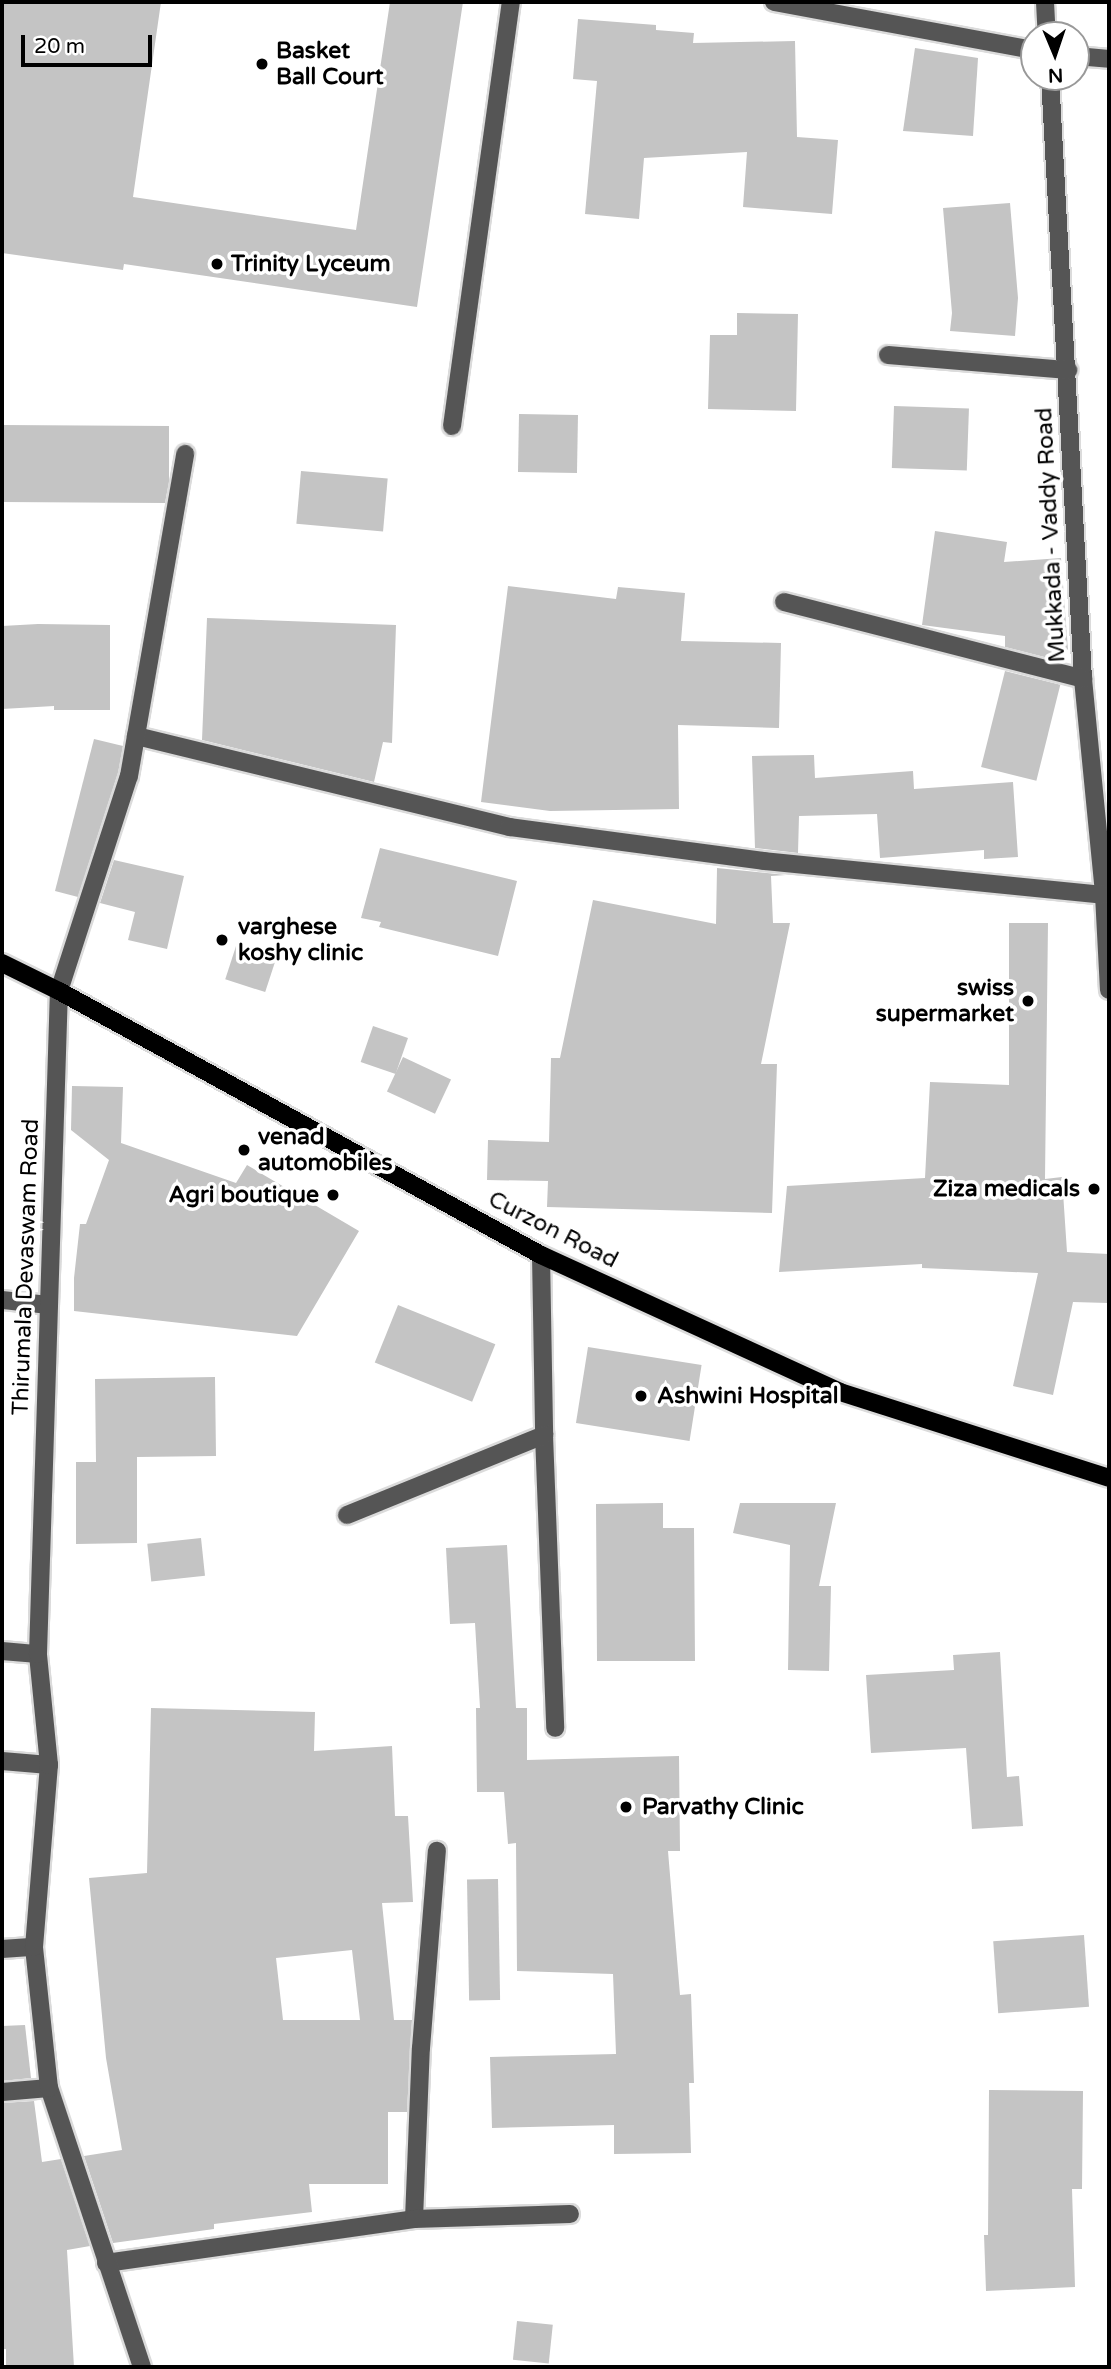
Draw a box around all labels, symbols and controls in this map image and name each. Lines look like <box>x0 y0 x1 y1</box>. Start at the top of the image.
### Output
scale bar <box>24 21 156 65</box>
north arrow <box>1020 21 1090 91</box>
text: 20 m <box>34 34 85 59</box>
place label: Basket Ball Court <box>276 37 384 91</box>
marker: Basket Ball Court <box>254 56 270 72</box>
text: N <box>1048 64 1064 86</box>
place label: Trinity Lyceum <box>231 250 391 278</box>
marker: Trinity Lyceum <box>209 256 225 272</box>
street label: Mukkada - Vaddy Road <box>1031 407 1071 663</box>
place label: varghese koshy clinic <box>238 913 363 967</box>
marker: varghese koshy clinic <box>212 930 232 950</box>
place label: swiss supermarket <box>876 974 1014 1028</box>
marker: swiss supermarket <box>1020 993 1036 1009</box>
street label: Thirumala Devaswam Road <box>7 1118 45 1416</box>
place label: venad automobiles <box>258 1123 393 1177</box>
marker: venad automobiles <box>236 1142 252 1158</box>
place label: Ziza medicals <box>933 1175 1080 1203</box>
place label: Agri boutique <box>169 1181 319 1209</box>
marker: Ziza medicals <box>1086 1181 1102 1197</box>
street label: Curzon Road <box>484 1186 622 1274</box>
marker: Agri boutique <box>325 1187 341 1203</box>
place label: Ashwini Hospital <box>657 1382 838 1410</box>
marker: Ashwini Hospital <box>631 1386 651 1406</box>
place label: Parvathy Clinic <box>642 1793 804 1821</box>
marker: Parvathy Clinic <box>616 1797 636 1817</box>

